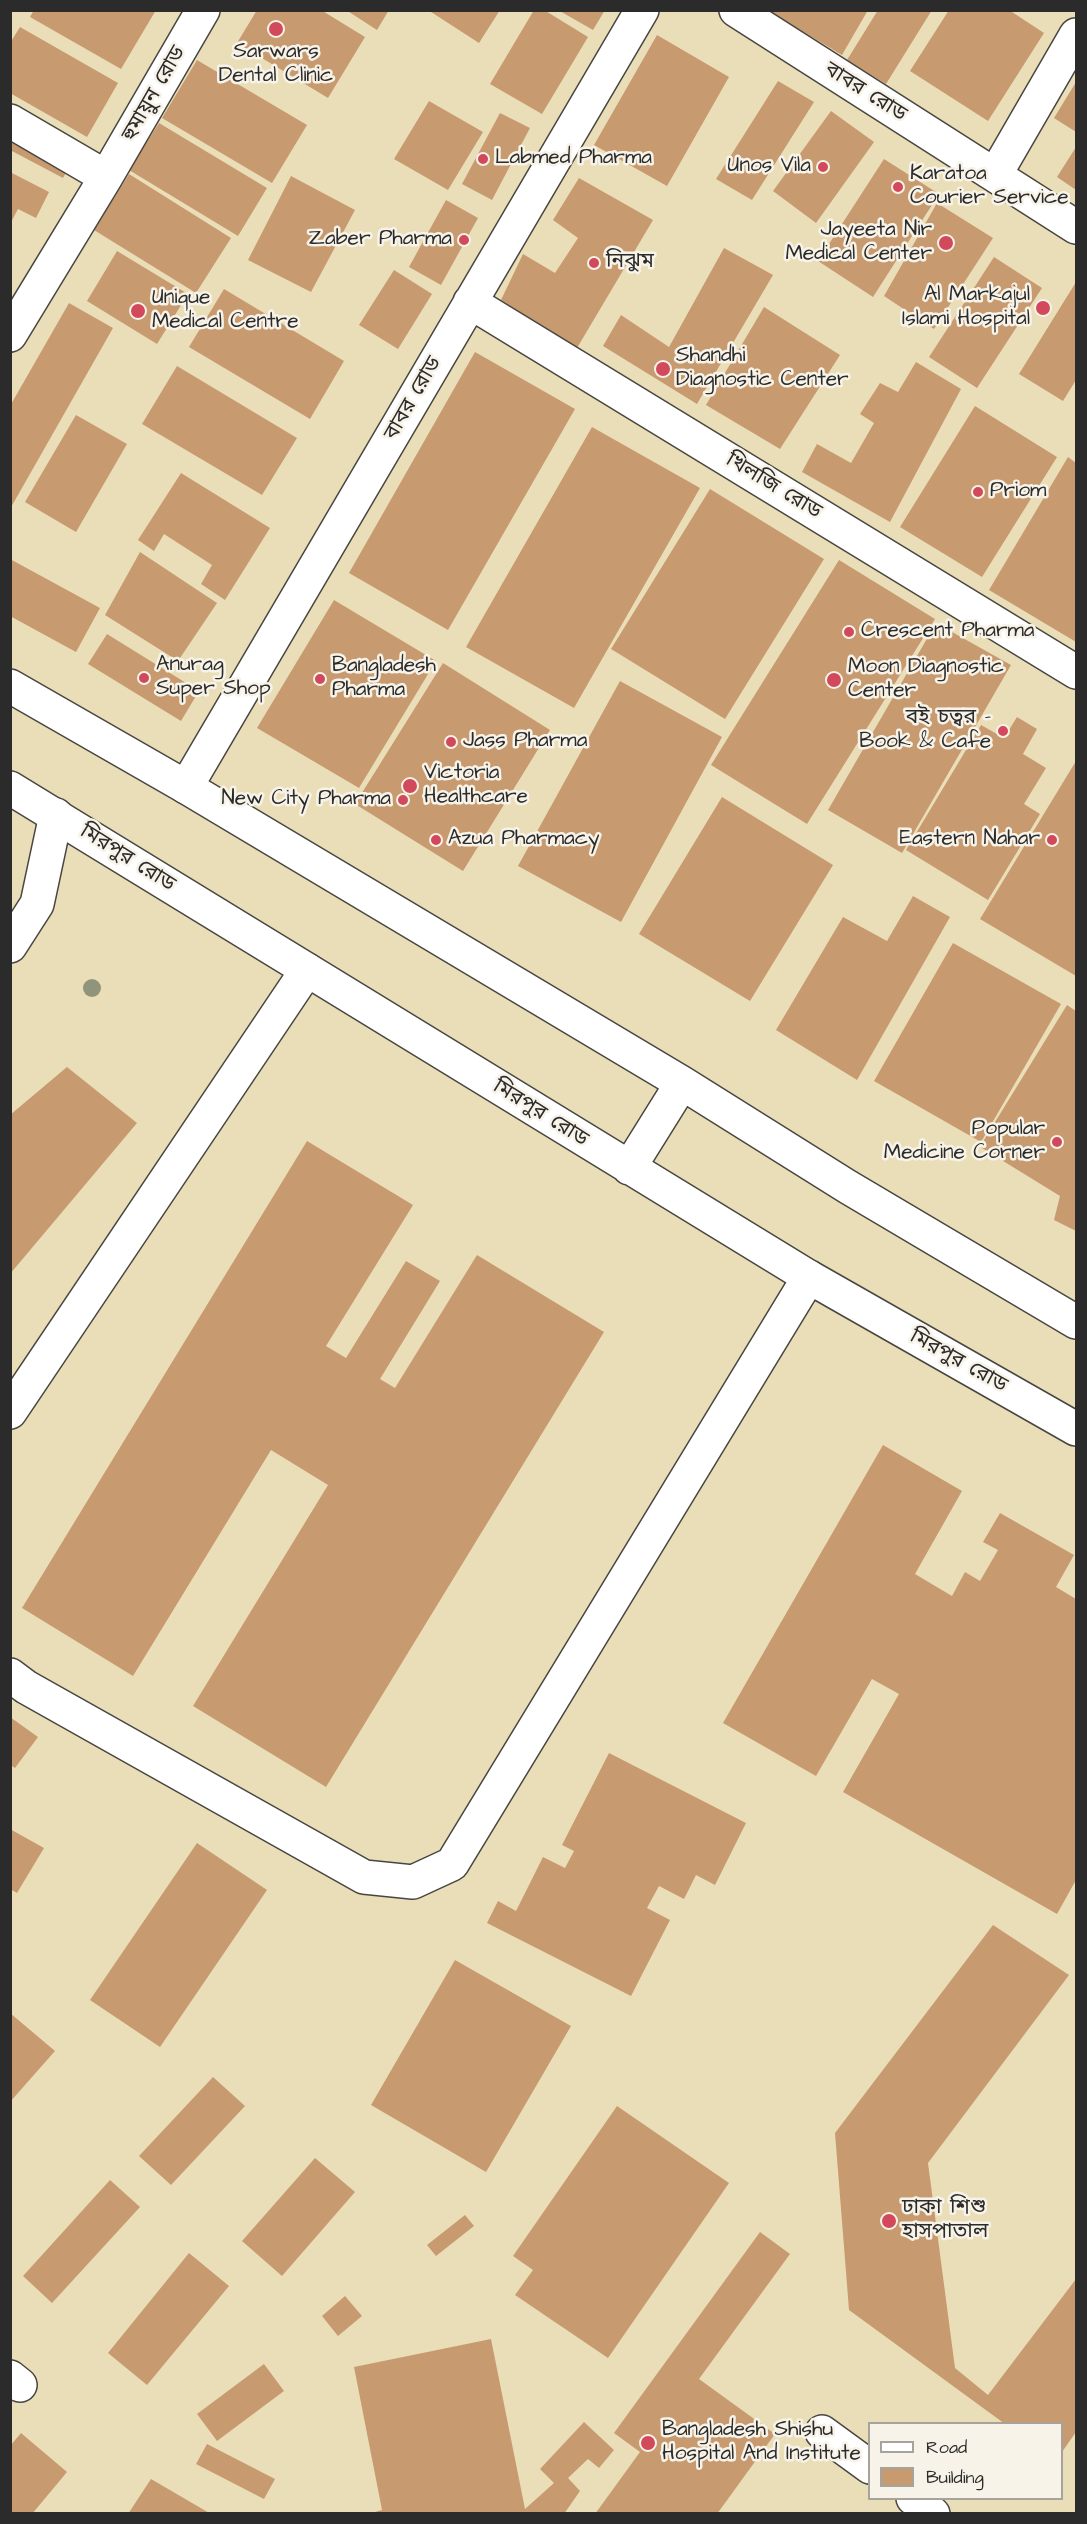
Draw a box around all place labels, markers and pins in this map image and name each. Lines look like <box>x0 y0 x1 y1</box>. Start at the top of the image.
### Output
marker: Sarwars Dental Clinic <box>267 20 285 38</box>
place label: Sarwars Dental Clinic <box>219 40 333 90</box>
place label: Labmed Pharma <box>495 146 652 172</box>
marker: Labmed Pharma <box>476 152 490 166</box>
place label: Unos Vila <box>728 154 811 180</box>
marker: Unos Vila <box>816 160 830 174</box>
place label: Karatoa Courier Service <box>910 162 1069 212</box>
marker: Karatoa Courier Service <box>891 180 905 194</box>
place label: Jayeeta Nir Medical Center <box>785 218 932 268</box>
place label: Zaber Pharma <box>309 227 452 253</box>
marker: Zaber Pharma <box>457 233 471 247</box>
marker: Jayeeta Nir Medical Center <box>937 234 955 252</box>
place label: নিঝুম <box>606 250 654 276</box>
marker: নিঝুম <box>587 256 601 270</box>
place label: Al Markajul Islami Hospital <box>902 283 1030 333</box>
place label: Unique Medical Centre <box>152 286 299 336</box>
marker: Al Markajul Islami Hospital <box>1034 299 1052 317</box>
marker: Unique Medical Centre <box>129 302 147 320</box>
place label: Shandhi Diagnostic Center <box>676 344 849 394</box>
marker: Shandhi Diagnostic Center <box>654 360 672 378</box>
place label: Priom <box>990 479 1046 505</box>
marker: Priom <box>971 485 985 499</box>
place label: Crescent Pharma <box>861 619 1034 645</box>
marker: Crescent Pharma <box>842 625 856 639</box>
place label: Anurag Super Shop <box>156 653 271 703</box>
place label: Bangladesh Pharma <box>332 654 436 704</box>
place label: Moon Diagnostic Center <box>848 655 1004 705</box>
marker: Anurag Super Shop <box>137 671 151 685</box>
marker: Moon Diagnostic Center <box>825 671 843 689</box>
marker: Bangladesh Pharma <box>313 672 327 686</box>
place label: বই চত্বর - Book & Cafe <box>859 706 991 756</box>
marker: বই চত্বর - Book & Cafe <box>996 724 1010 738</box>
place label: Jass Pharma <box>463 729 587 755</box>
marker: Jass Pharma <box>444 735 458 749</box>
place label: Victoria Healthcare <box>424 761 528 811</box>
marker: Victoria Healthcare <box>401 777 419 795</box>
place label: New City Pharma <box>222 787 391 813</box>
marker: New City Pharma <box>396 793 410 807</box>
place label: Azua Pharmacy <box>448 827 600 853</box>
place label: Eastern Nahar <box>899 827 1040 853</box>
marker: Azua Pharmacy <box>429 833 443 847</box>
marker: Eastern Nahar <box>1045 833 1059 847</box>
place label: Popular Medicine Corner <box>884 1117 1045 1167</box>
marker: Popular Medicine Corner <box>1050 1135 1064 1149</box>
place label: ঢাকা শিশু হাসপাতাল <box>902 2196 988 2246</box>
marker: ঢাকা শিশু হাসপাতাল <box>880 2212 898 2230</box>
place label: Bangladesh Shishu Hospital And Institute <box>662 2418 861 2468</box>
marker: Bangladesh Shishu Hospital And Institute <box>639 2434 657 2452</box>

